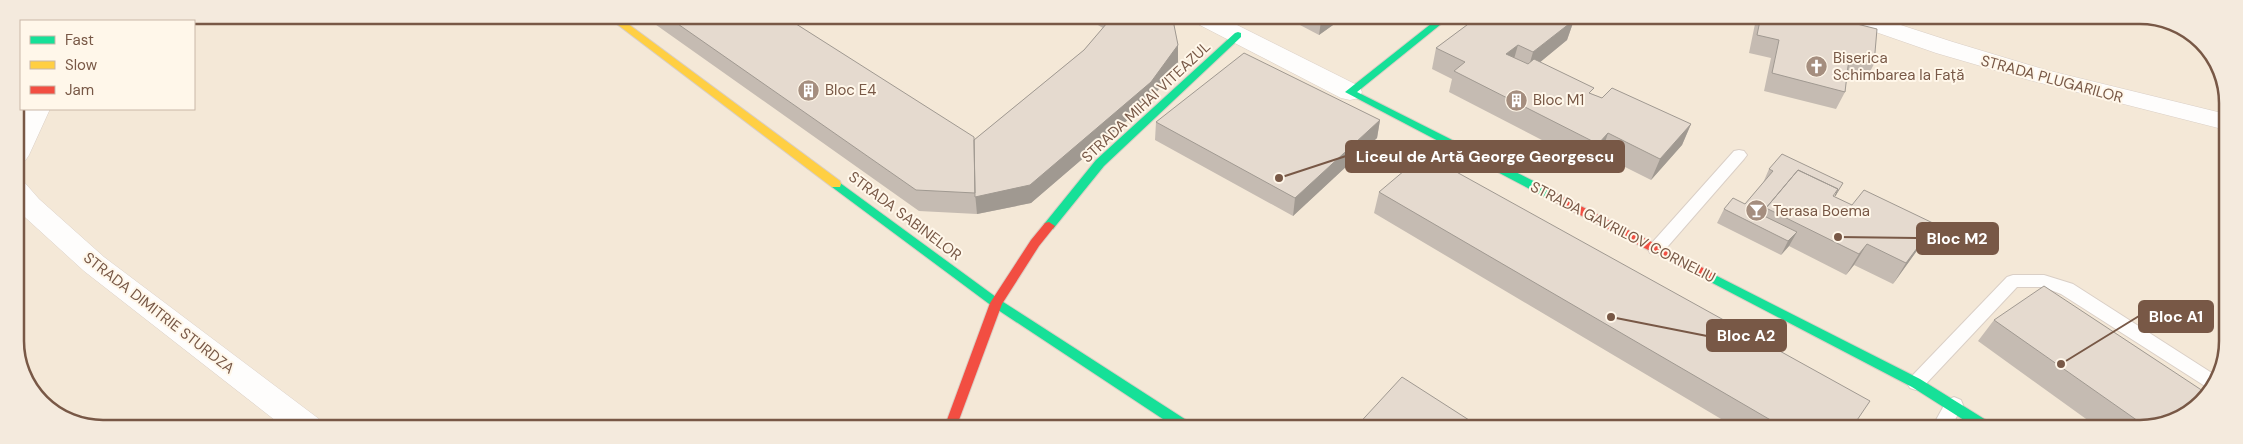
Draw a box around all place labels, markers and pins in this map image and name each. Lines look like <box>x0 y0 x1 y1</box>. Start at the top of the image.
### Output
place label: Biserica Schimbarea la Față <box>1833 48 1964 85</box>
church icon: Biserica Schimbarea la Față <box>1805 55 1829 79</box>
building icon: Bloc E4 <box>797 78 821 102</box>
place label: Bloc E4 <box>825 80 876 100</box>
building icon: Bloc M1 <box>1505 88 1529 112</box>
place label: Bloc M1 <box>1533 90 1584 110</box>
callout: Liceul de Artă George Georgescu <box>1346 141 1624 172</box>
bar icon: Terasa Boema <box>1745 199 1769 223</box>
place label: Terasa Boema <box>1773 201 1870 221</box>
callout: Bloc M2 <box>1917 223 1998 254</box>
callout: Bloc A1 <box>2139 301 2213 332</box>
callout: Bloc A2 <box>1707 320 1786 351</box>

